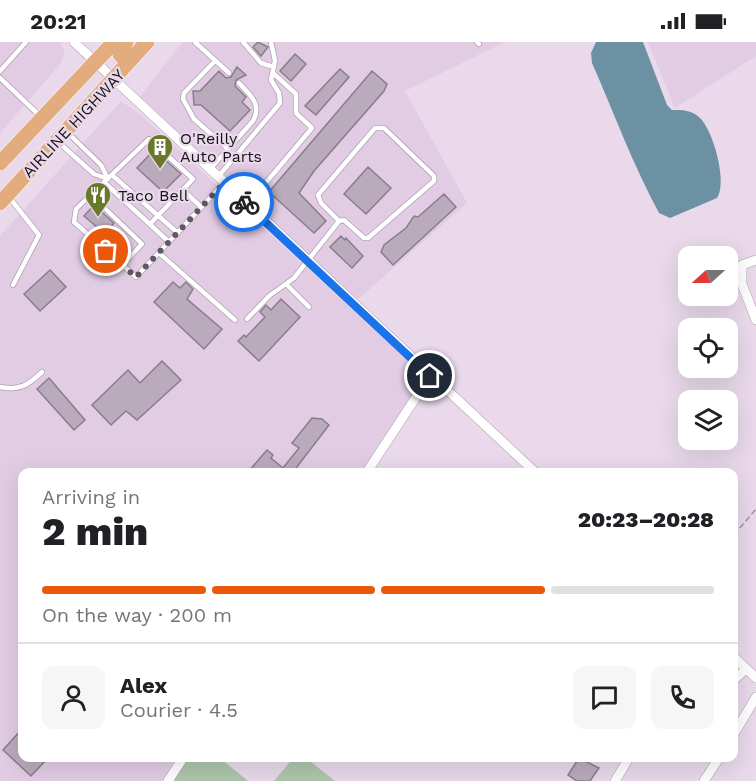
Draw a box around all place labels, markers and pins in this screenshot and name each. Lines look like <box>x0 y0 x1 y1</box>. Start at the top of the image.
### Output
place label: O'Reilly Auto Parts <box>180 129 262 166</box>
building icon: O'Reilly Auto Parts <box>145 132 175 170</box>
restaurant icon: Taco Bell <box>83 180 113 218</box>
place label: Taco Bell <box>118 186 189 205</box>
pin <box>80 225 131 276</box>
pin <box>404 350 455 401</box>

